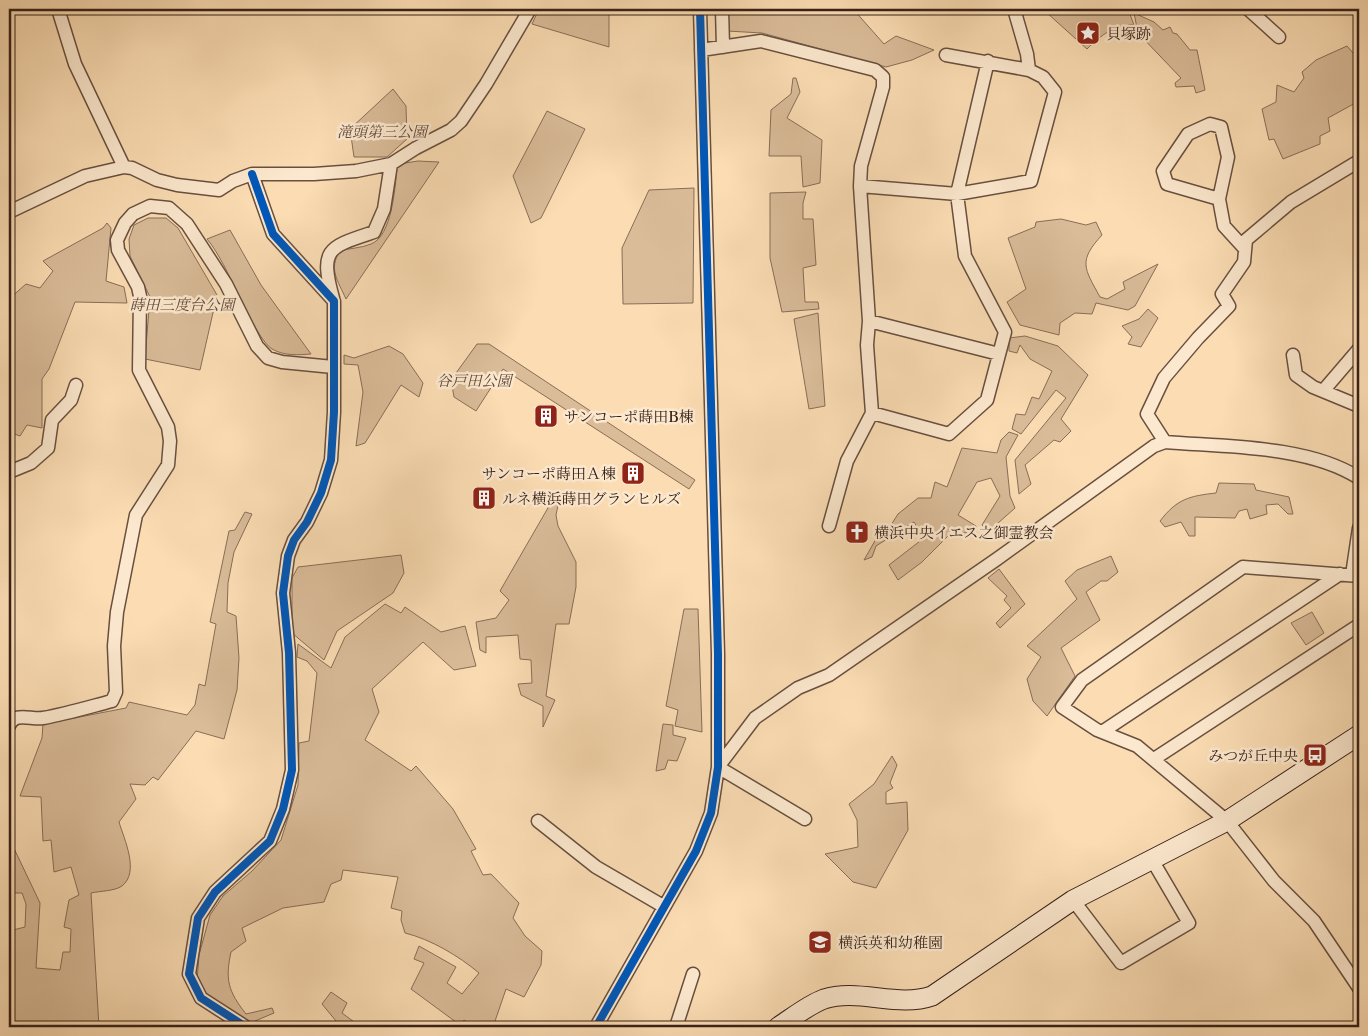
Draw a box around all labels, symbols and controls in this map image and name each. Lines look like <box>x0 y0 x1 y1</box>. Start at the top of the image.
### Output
place icon: 貝塚跡 <box>1075 20 1101 46</box>
place label: 貝塚跡 <box>1106 24 1151 43</box>
park label: 滝頭第三公園 <box>337 122 430 141</box>
park label: 蒔田三度台公園 <box>129 295 237 314</box>
park label: 谷戸田公園 <box>436 371 514 390</box>
building icon: サンコーポ蒔田B棟 <box>533 403 559 429</box>
place label: サンコーポ蒔田B棟 <box>564 407 694 426</box>
building icon: サンコーポ蒔田Ａ棟 <box>620 460 646 486</box>
place label: サンコーポ蒔田Ａ棟 <box>482 464 616 483</box>
building icon: ルネ横浜蒔田グランヒルズ <box>471 485 497 511</box>
place label: ルネ横浜蒔田グランヒルズ <box>502 489 681 508</box>
church icon: 横浜中央イエス之御霊教会 <box>844 519 870 545</box>
place label: 横浜中央イエス之御霊教会 <box>874 523 1053 542</box>
bus stop icon: みつが丘中央 <box>1302 742 1328 768</box>
place label: みつが丘中央 <box>1208 746 1298 765</box>
school or university icon: 横浜英和幼稚園 <box>807 929 833 955</box>
place label: 横浜英和幼稚園 <box>838 933 943 952</box>

